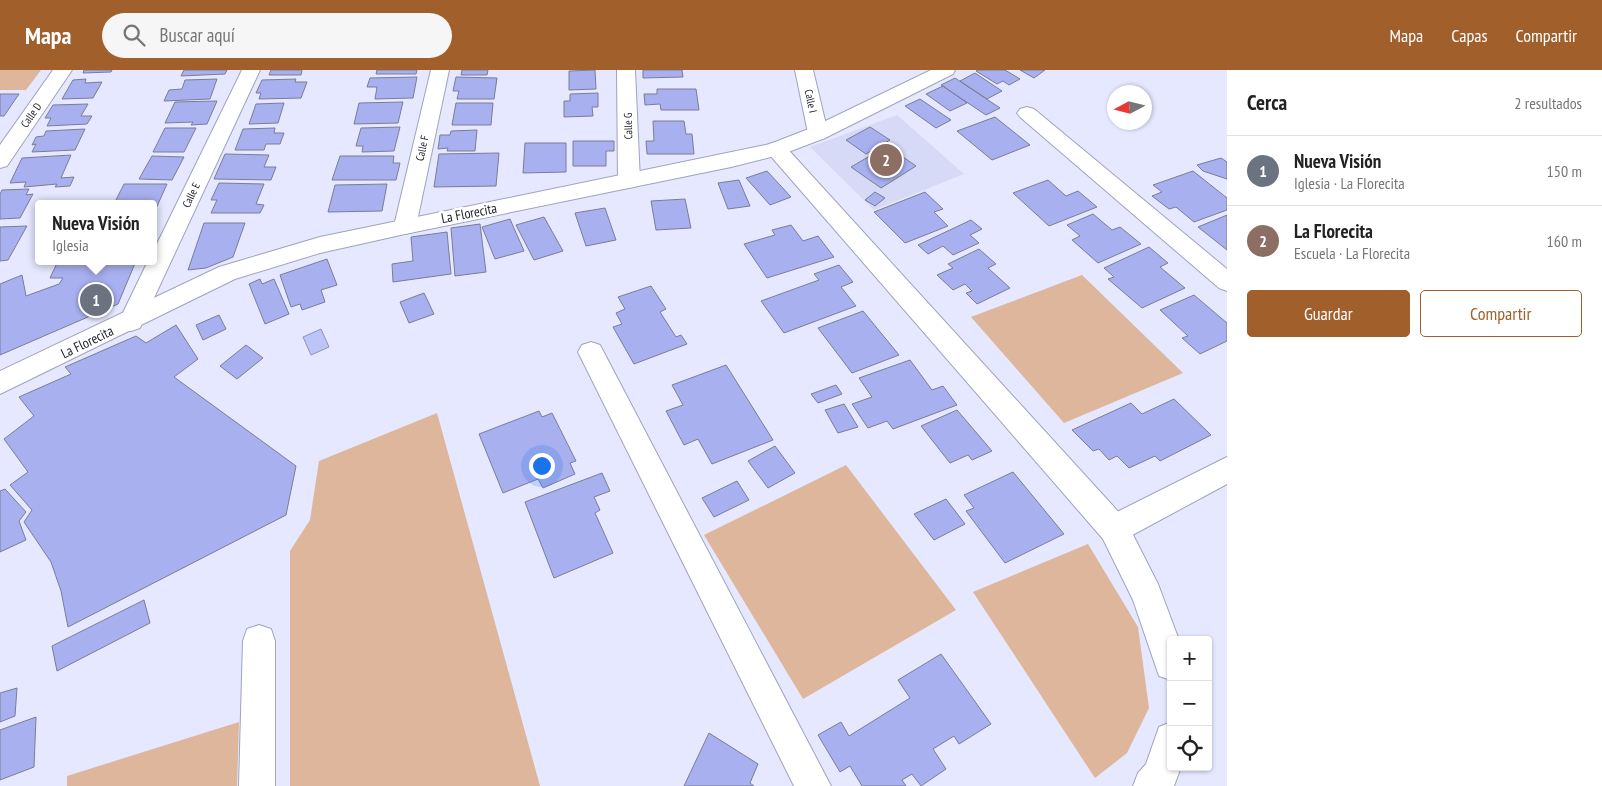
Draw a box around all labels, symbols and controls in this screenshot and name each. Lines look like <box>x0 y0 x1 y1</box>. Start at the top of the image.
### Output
search box <box>102 13 452 58</box>
text: Mapa <box>25 20 72 51</box>
icon: search <box>120 21 148 49</box>
text: Buscar aquí <box>160 23 235 47</box>
text: Mapa <box>1390 24 1423 47</box>
text: Capas <box>1451 24 1488 47</box>
text: Compartir <box>1516 24 1577 47</box>
north arrow <box>1107 85 1152 130</box>
street label: Calle I <box>802 88 820 114</box>
text: Cerca <box>1247 89 1287 116</box>
text: 2 resultados <box>1514 93 1582 113</box>
street label: Calle D <box>18 100 45 130</box>
street label: Calle G <box>621 113 635 139</box>
street label: Calle F <box>412 133 432 162</box>
pin: 2 <box>870 141 902 179</box>
text: Nueva Visión <box>1294 149 1381 173</box>
text: 1 <box>1259 161 1267 181</box>
text: 150 m <box>1547 161 1582 181</box>
text: Iglesia · La Florecita <box>1294 173 1405 193</box>
street label: Calle E <box>179 180 203 210</box>
street label: La Florecita <box>440 199 498 227</box>
popup <box>35 200 157 265</box>
text: Nueva Visión <box>52 211 140 235</box>
text: La Florecita <box>1294 219 1373 243</box>
text: 2 <box>1259 231 1267 251</box>
text: 160 m <box>1547 231 1582 251</box>
text: Iglesia <box>52 235 89 255</box>
text: Escuela · La Florecita <box>1294 243 1410 263</box>
pin: 1 <box>80 281 112 319</box>
button: Guardar <box>1247 290 1410 337</box>
button: Compartir <box>1420 290 1582 337</box>
street label: La Florecita <box>58 322 116 362</box>
your location <box>529 453 555 479</box>
map controls <box>1167 636 1212 771</box>
button: + <box>1167 636 1212 681</box>
button: − <box>1167 681 1212 726</box>
button: locate <box>1167 726 1212 771</box>

